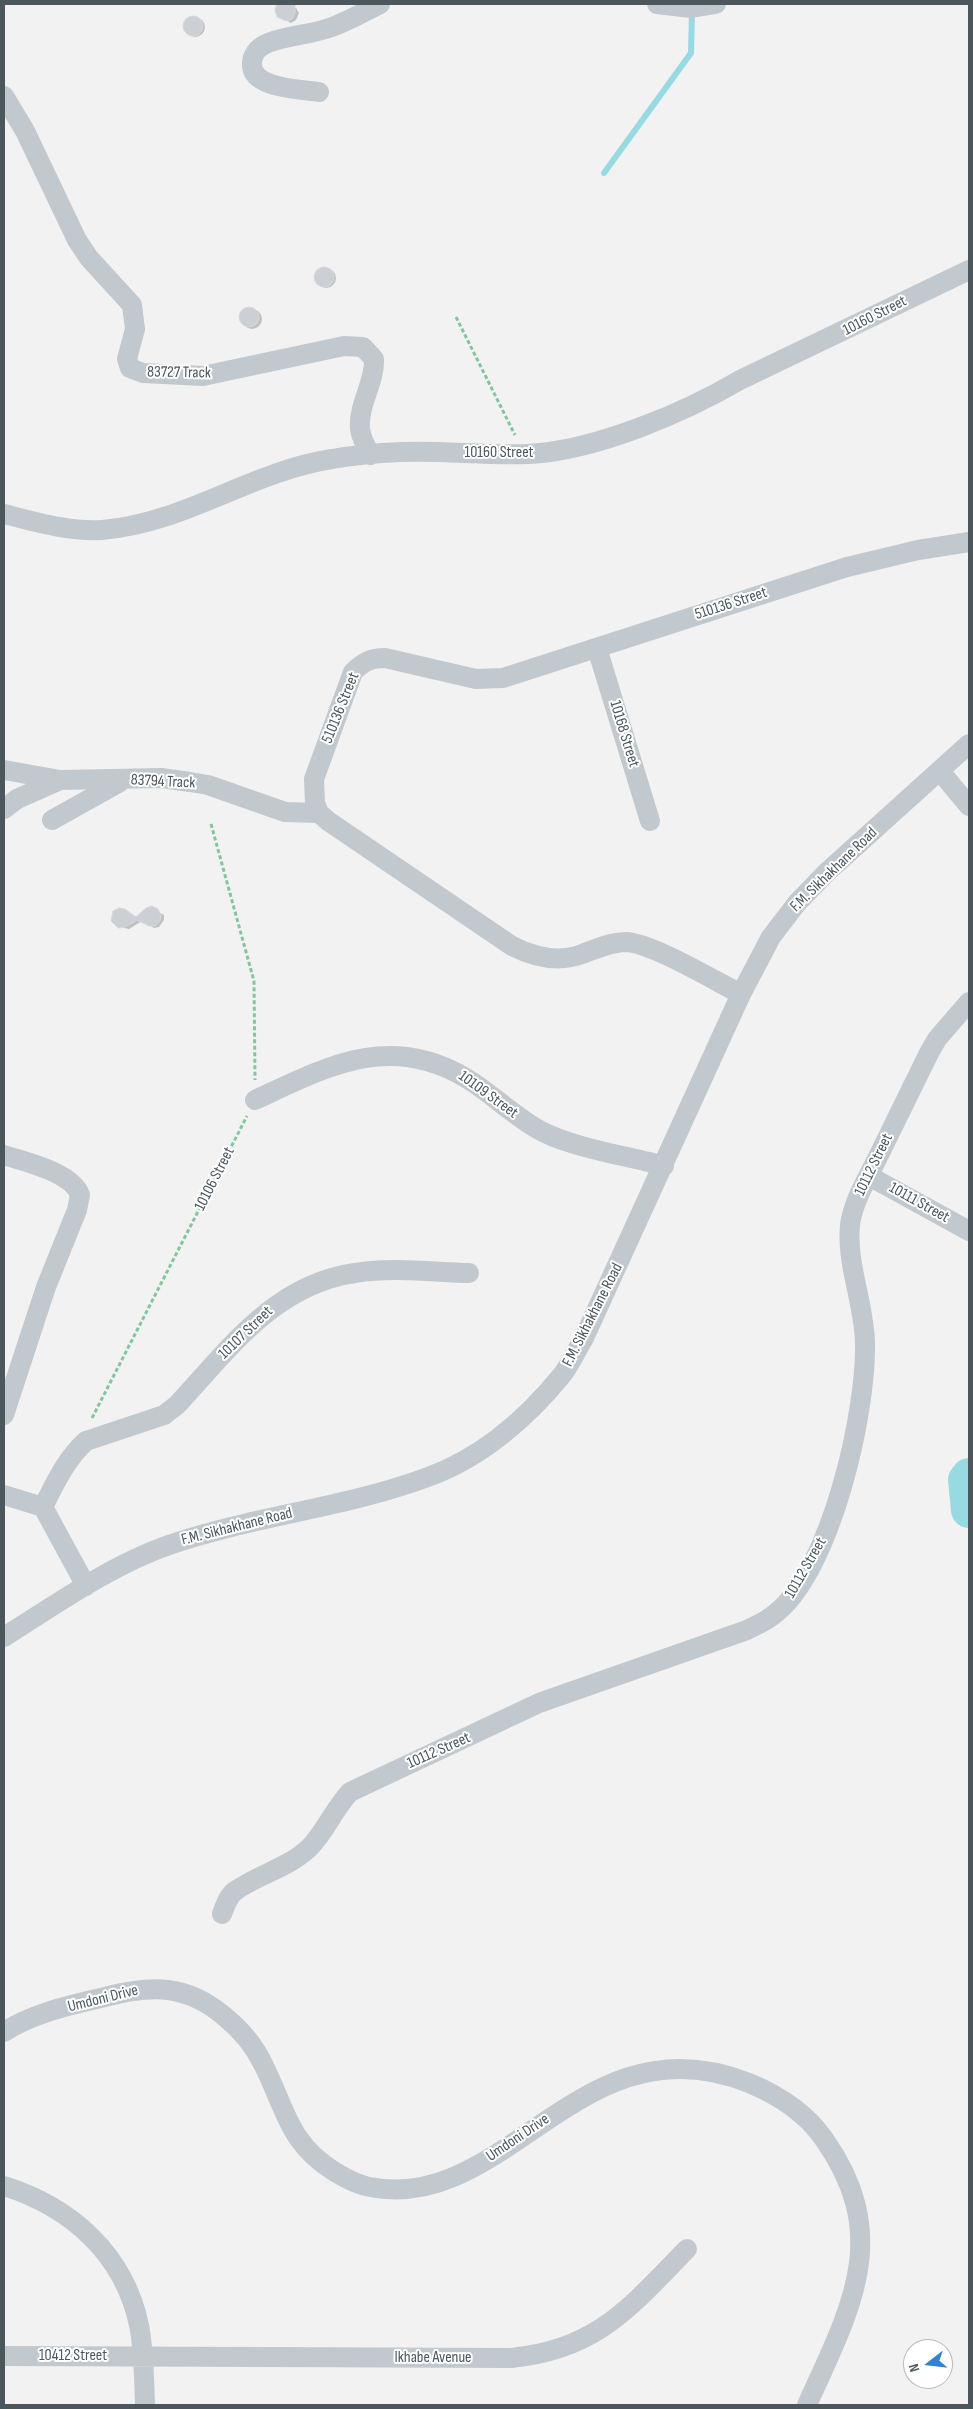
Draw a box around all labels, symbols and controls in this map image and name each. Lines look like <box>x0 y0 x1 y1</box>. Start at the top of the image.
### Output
street label: 10160 Street <box>840 292 910 340</box>
street label: 83727 Track <box>147 363 211 383</box>
street label: 10160 Street <box>465 443 533 463</box>
street label: 510136 Street <box>692 583 770 625</box>
street label: 510136 Street <box>318 670 364 746</box>
street label: 10168 Street <box>605 698 643 770</box>
street label: 83794 Track <box>130 771 196 793</box>
street label: F.M. Sikhakhane Road <box>786 824 882 916</box>
street label: 10109 Street <box>455 1067 521 1123</box>
street label: 10112 Street <box>851 1131 897 1199</box>
street label: 10106 Street <box>191 1144 239 1214</box>
street label: 10111 Street <box>886 1179 952 1227</box>
street label: F.M. Sikhakhane Road <box>559 1260 627 1370</box>
street label: 10107 Street <box>215 1302 277 1364</box>
street label: F.M. Sikhakhane Road <box>180 1504 294 1550</box>
street label: 10112 Street <box>781 1534 831 1602</box>
street label: 10112 Street <box>404 1729 474 1773</box>
street label: Umdoni Drive <box>66 1981 140 2017</box>
street label: Umdoni Drive <box>483 2110 553 2166</box>
north arrow <box>903 2339 953 2389</box>
street label: 10412 Street <box>39 2346 107 2366</box>
street label: Ikhabe Avenue <box>394 2348 472 2368</box>
text: N <box>905 2362 923 2374</box>

